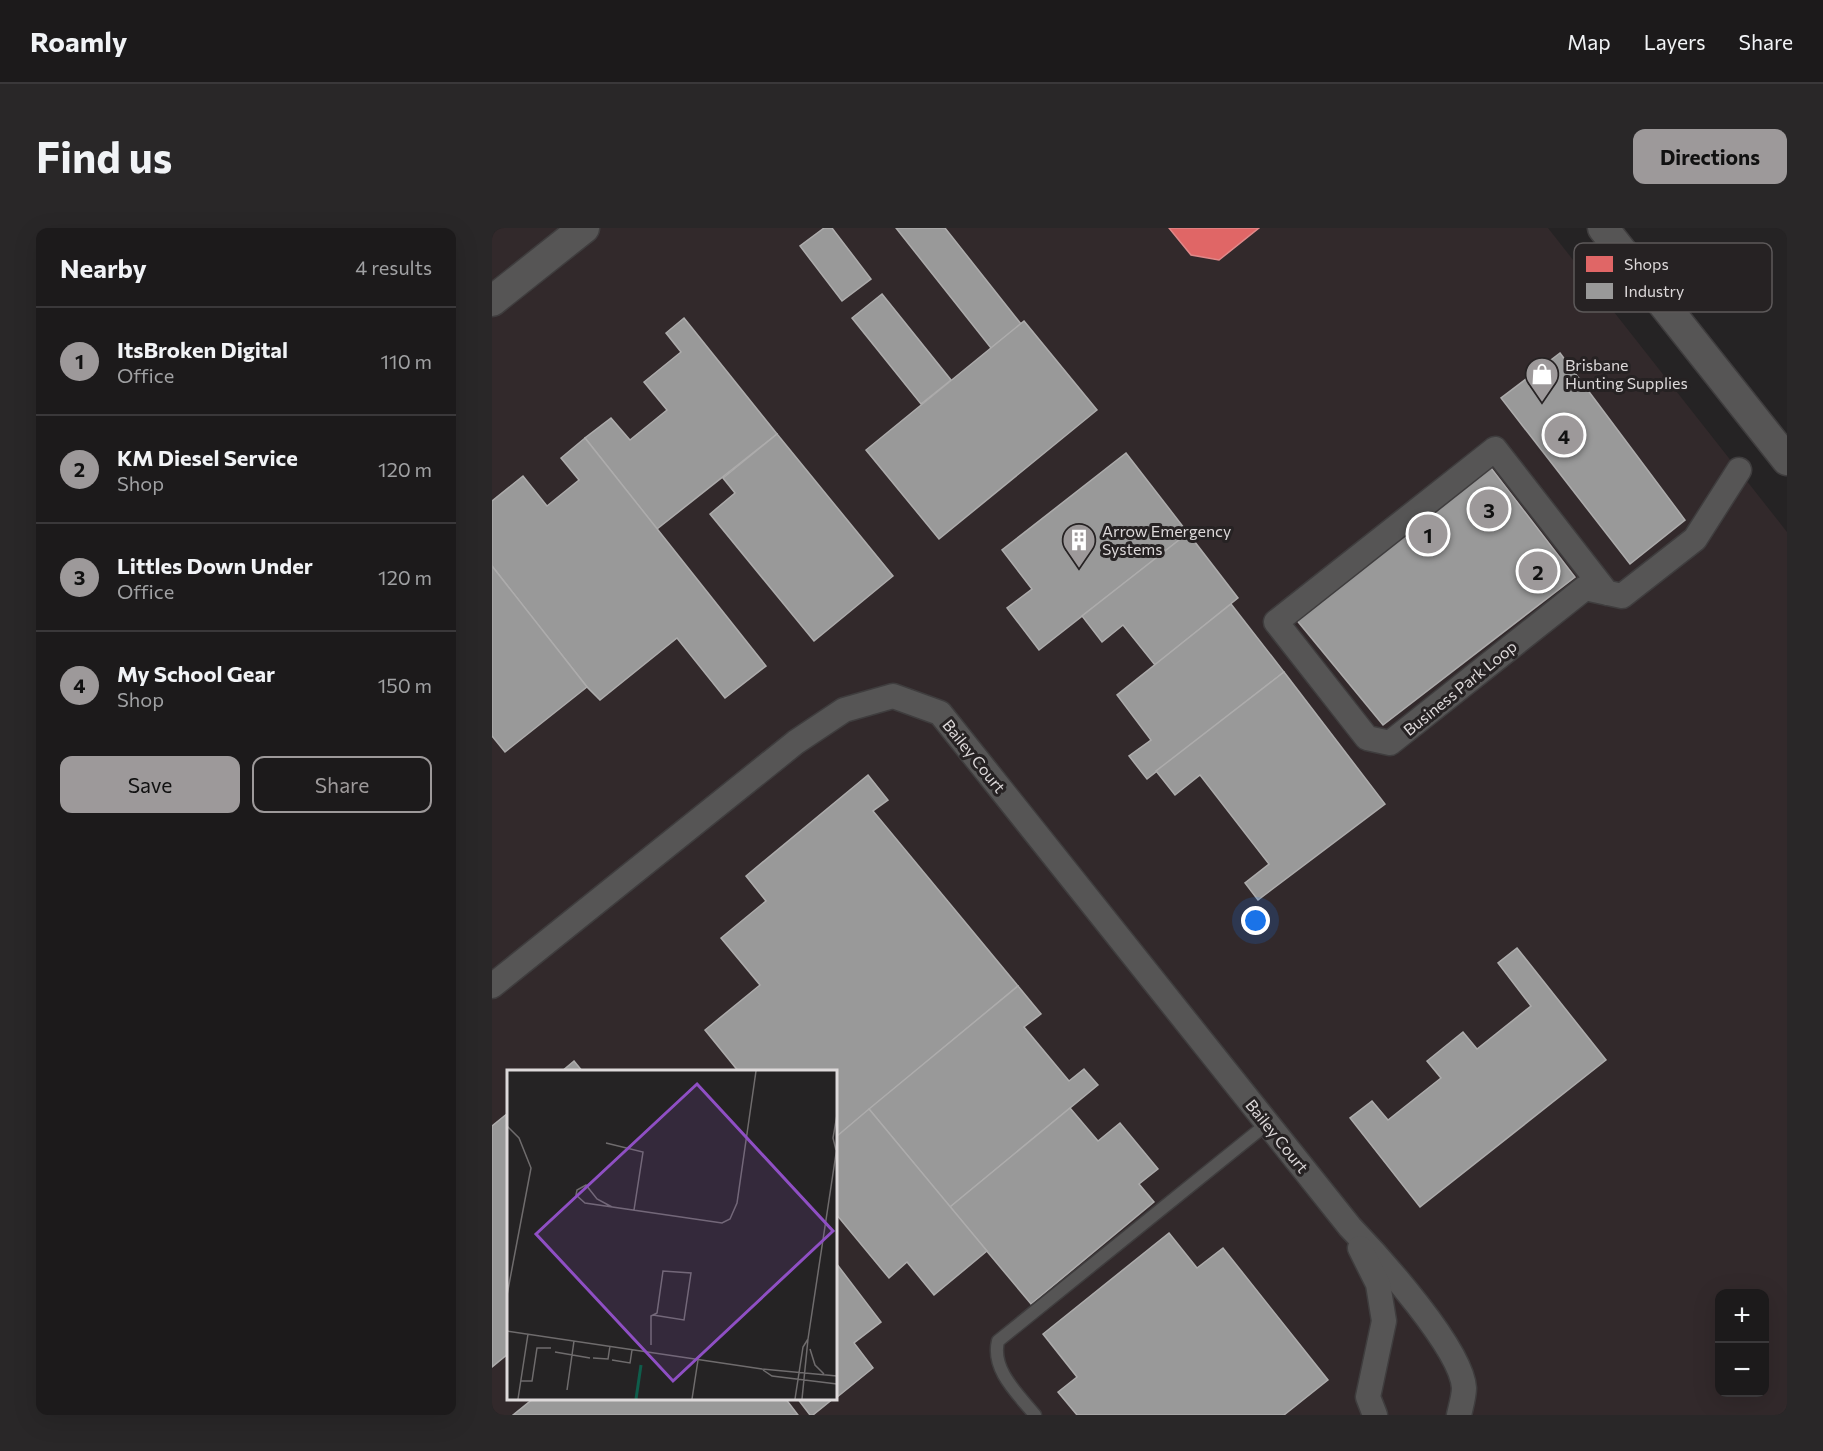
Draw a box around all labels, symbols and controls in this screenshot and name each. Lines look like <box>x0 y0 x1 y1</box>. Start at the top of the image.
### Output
text: Roamly <box>30 24 127 58</box>
text: Map <box>1567 29 1611 54</box>
text: Layers <box>1644 29 1706 54</box>
text: Share <box>1739 29 1793 54</box>
button: Directions <box>1633 129 1787 184</box>
text: Find us <box>36 130 172 182</box>
legend <box>1574 243 1772 312</box>
text: Nearby <box>60 252 147 283</box>
text: Shops <box>1624 254 1669 273</box>
text: 4 results <box>355 255 432 279</box>
text: Industry <box>1624 281 1684 300</box>
text: ItsBroken Digital <box>117 336 288 363</box>
text: 1 <box>75 349 84 373</box>
text: 110 m <box>381 349 432 373</box>
place label: Brisbane Hunting Supplies <box>1565 355 1688 392</box>
shop icon: Brisbane Hunting Supplies <box>1524 356 1560 403</box>
text: Office <box>117 363 174 387</box>
pin: 4 <box>1544 412 1584 458</box>
text: KM Diesel Service <box>117 444 298 471</box>
text: 2 <box>74 457 85 481</box>
text: 120 m <box>378 457 432 481</box>
text: Shop <box>117 471 164 495</box>
pin: 3 <box>1470 486 1508 532</box>
pin: 1 <box>1408 512 1448 556</box>
place label: Arrow Emergency Systems <box>1102 521 1231 558</box>
building icon: Arrow Emergency Systems <box>1061 522 1097 569</box>
pin: 2 <box>1518 548 1558 594</box>
text: Littles Down Under <box>117 552 313 579</box>
text: 3 <box>74 565 85 589</box>
text: 120 m <box>378 565 432 589</box>
text: Office <box>117 579 174 603</box>
street label: Business Park Loop <box>1399 636 1520 739</box>
text: My School Gear <box>117 660 275 687</box>
text: 4 <box>73 673 86 697</box>
text: 150 m <box>378 673 432 697</box>
text: Shop <box>117 687 164 711</box>
street label: Bailey Court <box>939 715 1010 797</box>
button: Save <box>60 756 240 813</box>
button: Share <box>252 756 432 813</box>
your location <box>1241 906 1270 935</box>
inset map <box>507 1070 837 1400</box>
street label: Bailey Court <box>1242 1095 1313 1177</box>
map controls <box>1715 1289 1769 1397</box>
button: + <box>1715 1289 1769 1343</box>
button: − <box>1715 1343 1769 1397</box>

